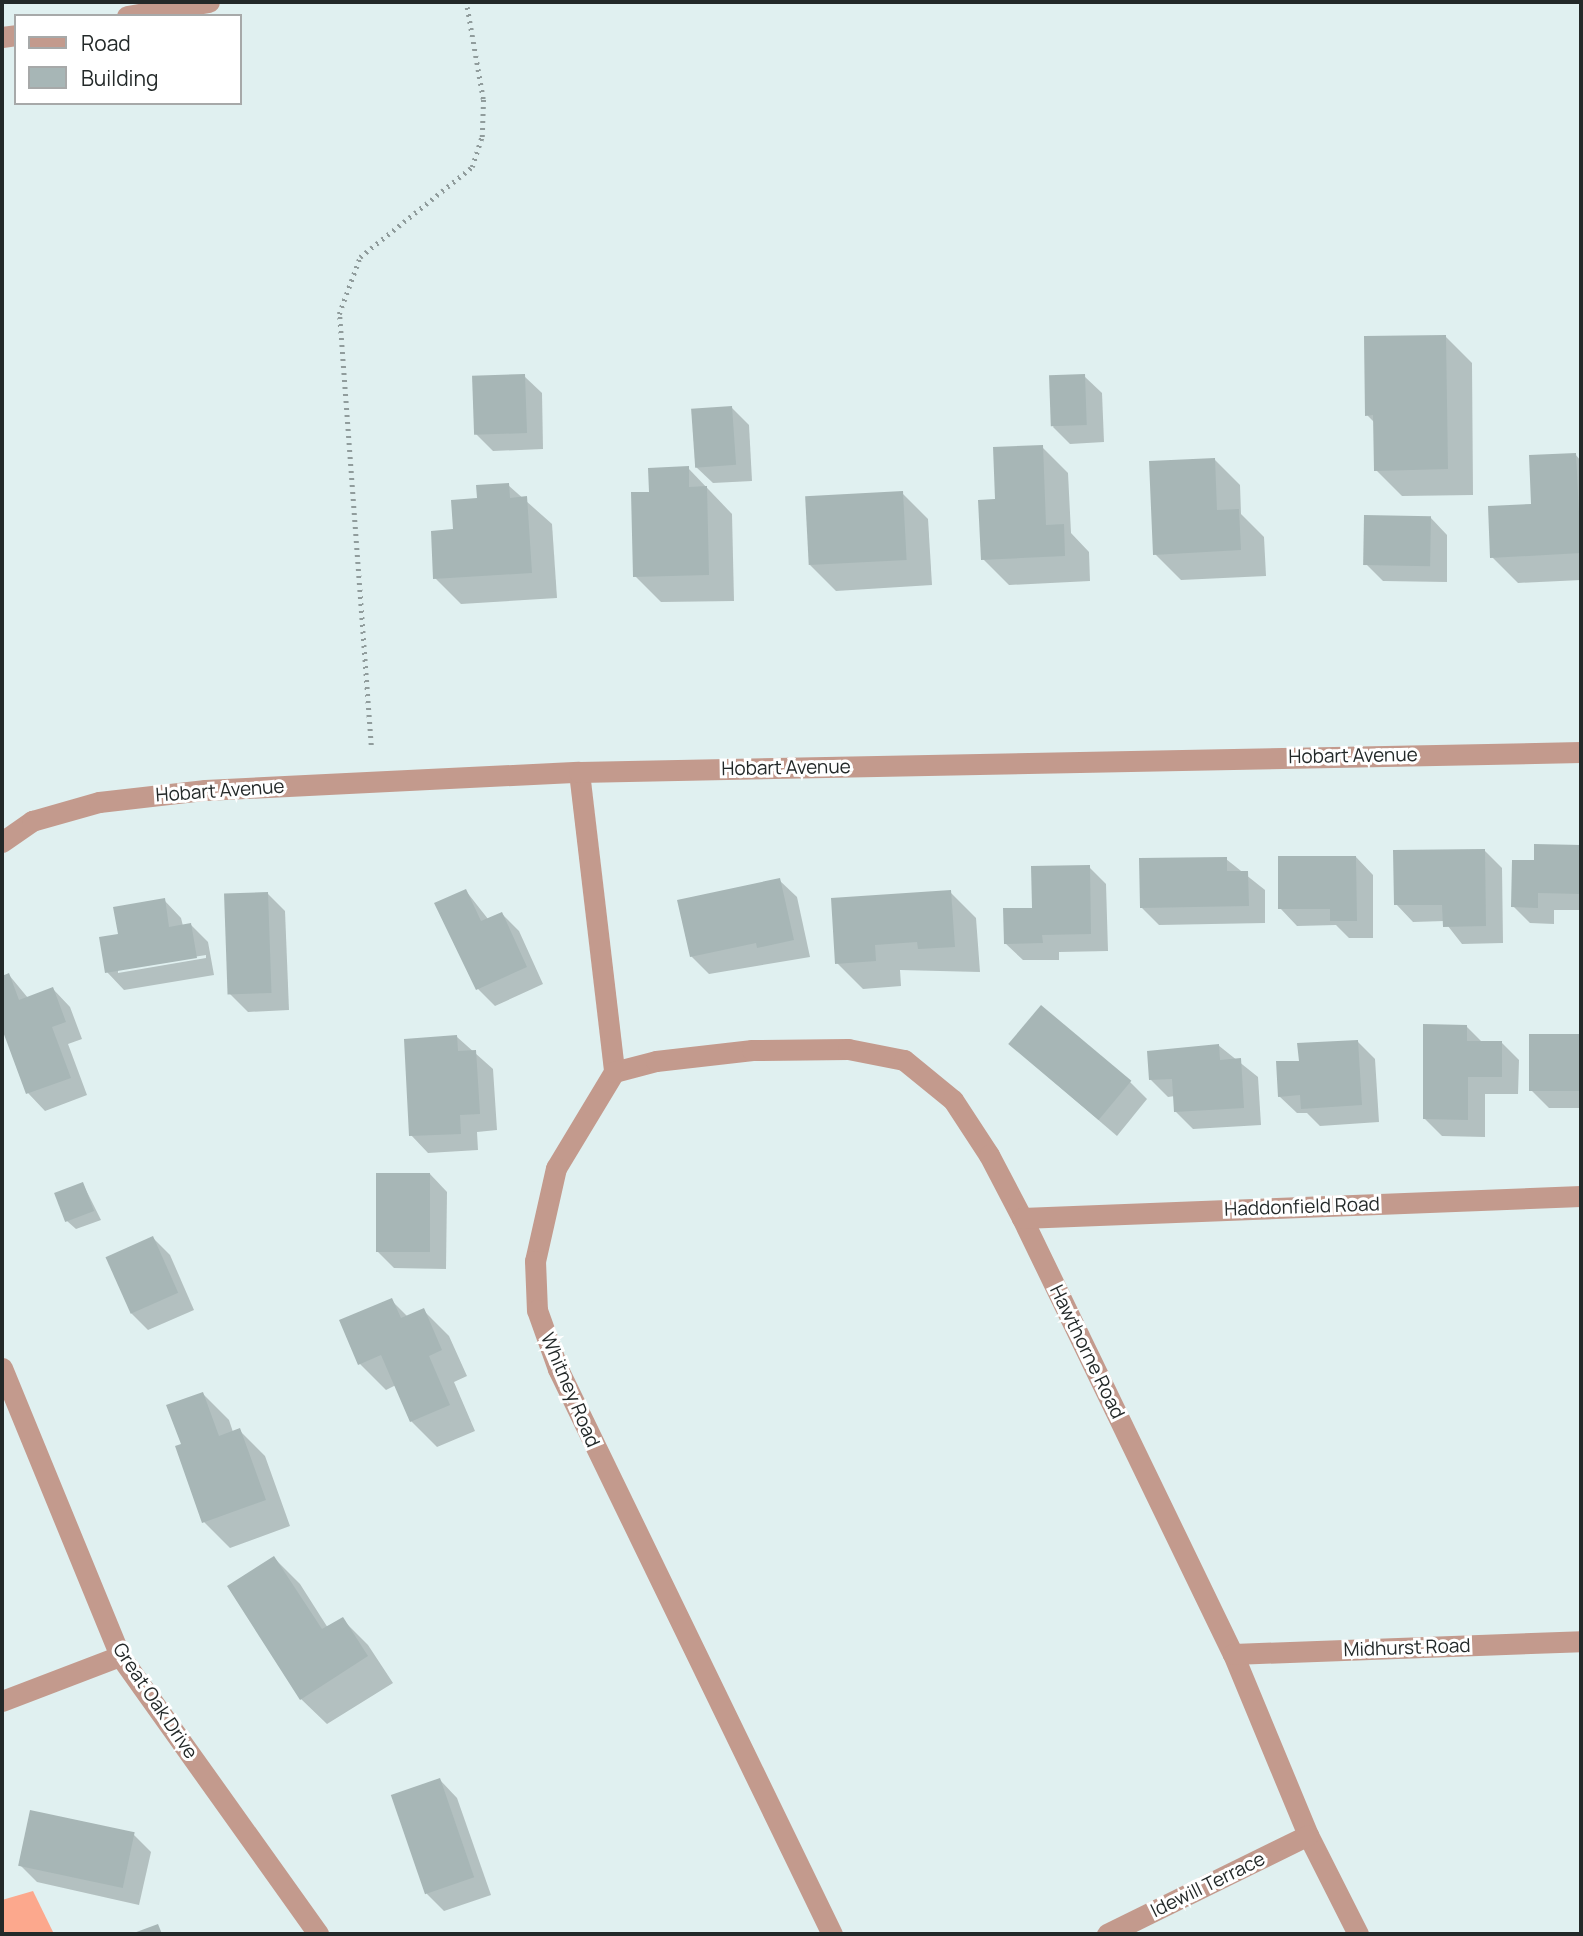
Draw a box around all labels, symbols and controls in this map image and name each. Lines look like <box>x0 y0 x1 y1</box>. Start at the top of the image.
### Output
legend <box>14 14 242 105</box>
text: Road <box>81 29 131 57</box>
text: Building <box>81 64 158 92</box>
street label: Hobart Avenue <box>1288 743 1418 769</box>
street label: Hobart Avenue <box>721 755 851 781</box>
street label: Hobart Avenue <box>155 775 285 807</box>
street label: Haddonfield Road <box>1224 1193 1380 1221</box>
street label: Hawthorne Road <box>1045 1281 1129 1423</box>
street label: Whitney Road <box>536 1329 604 1451</box>
street label: Midhurst Road <box>1343 1634 1471 1662</box>
street label: Great Oak Drive <box>108 1639 202 1763</box>
street label: Idewill Terrace <box>1147 1848 1269 1922</box>

